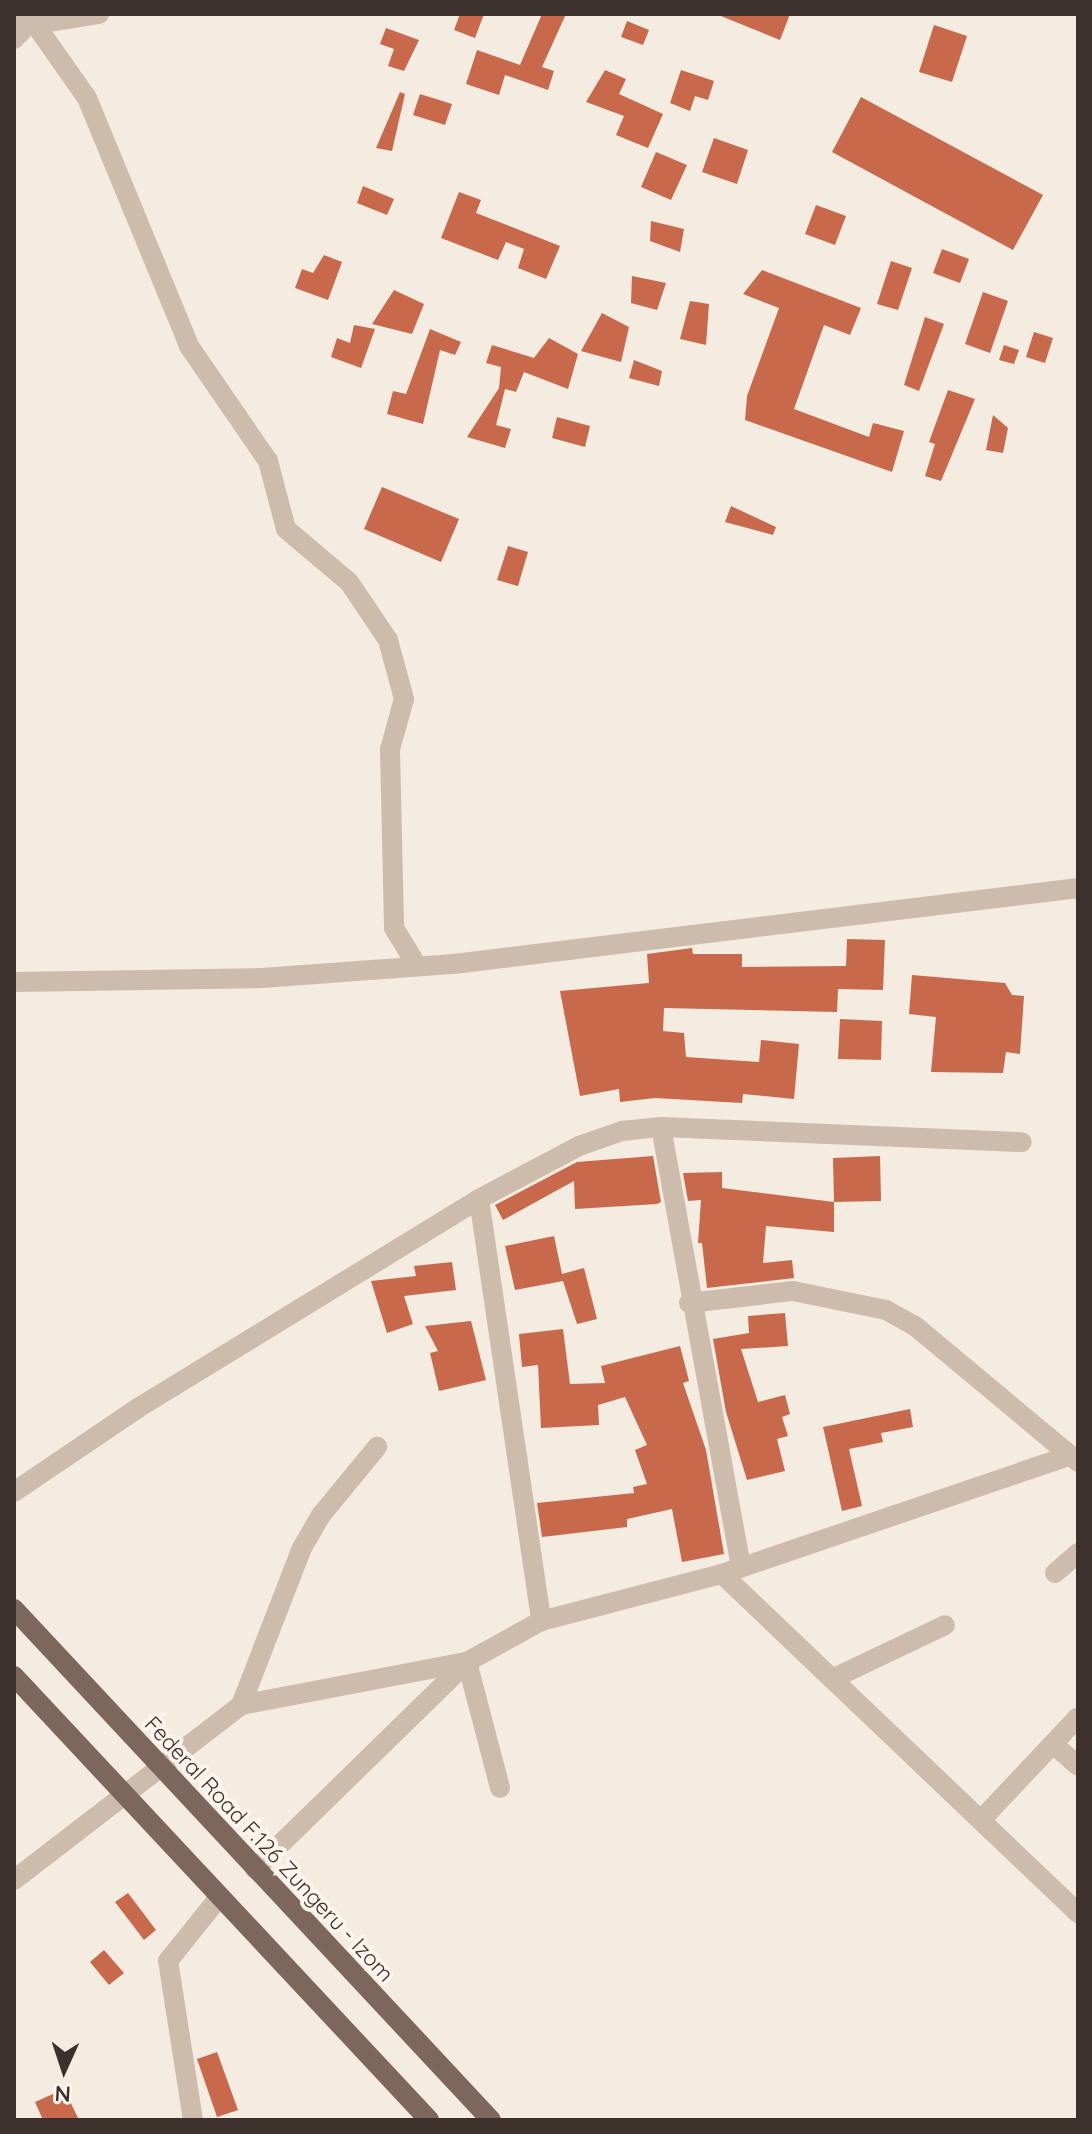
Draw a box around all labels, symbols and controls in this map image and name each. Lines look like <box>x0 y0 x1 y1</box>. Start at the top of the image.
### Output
street label: Federal Road F.126 Zungeru - Izom <box>139 1711 399 1987</box>
north arrow <box>24 2030 104 2110</box>
text: N <box>54 2080 72 2108</box>

